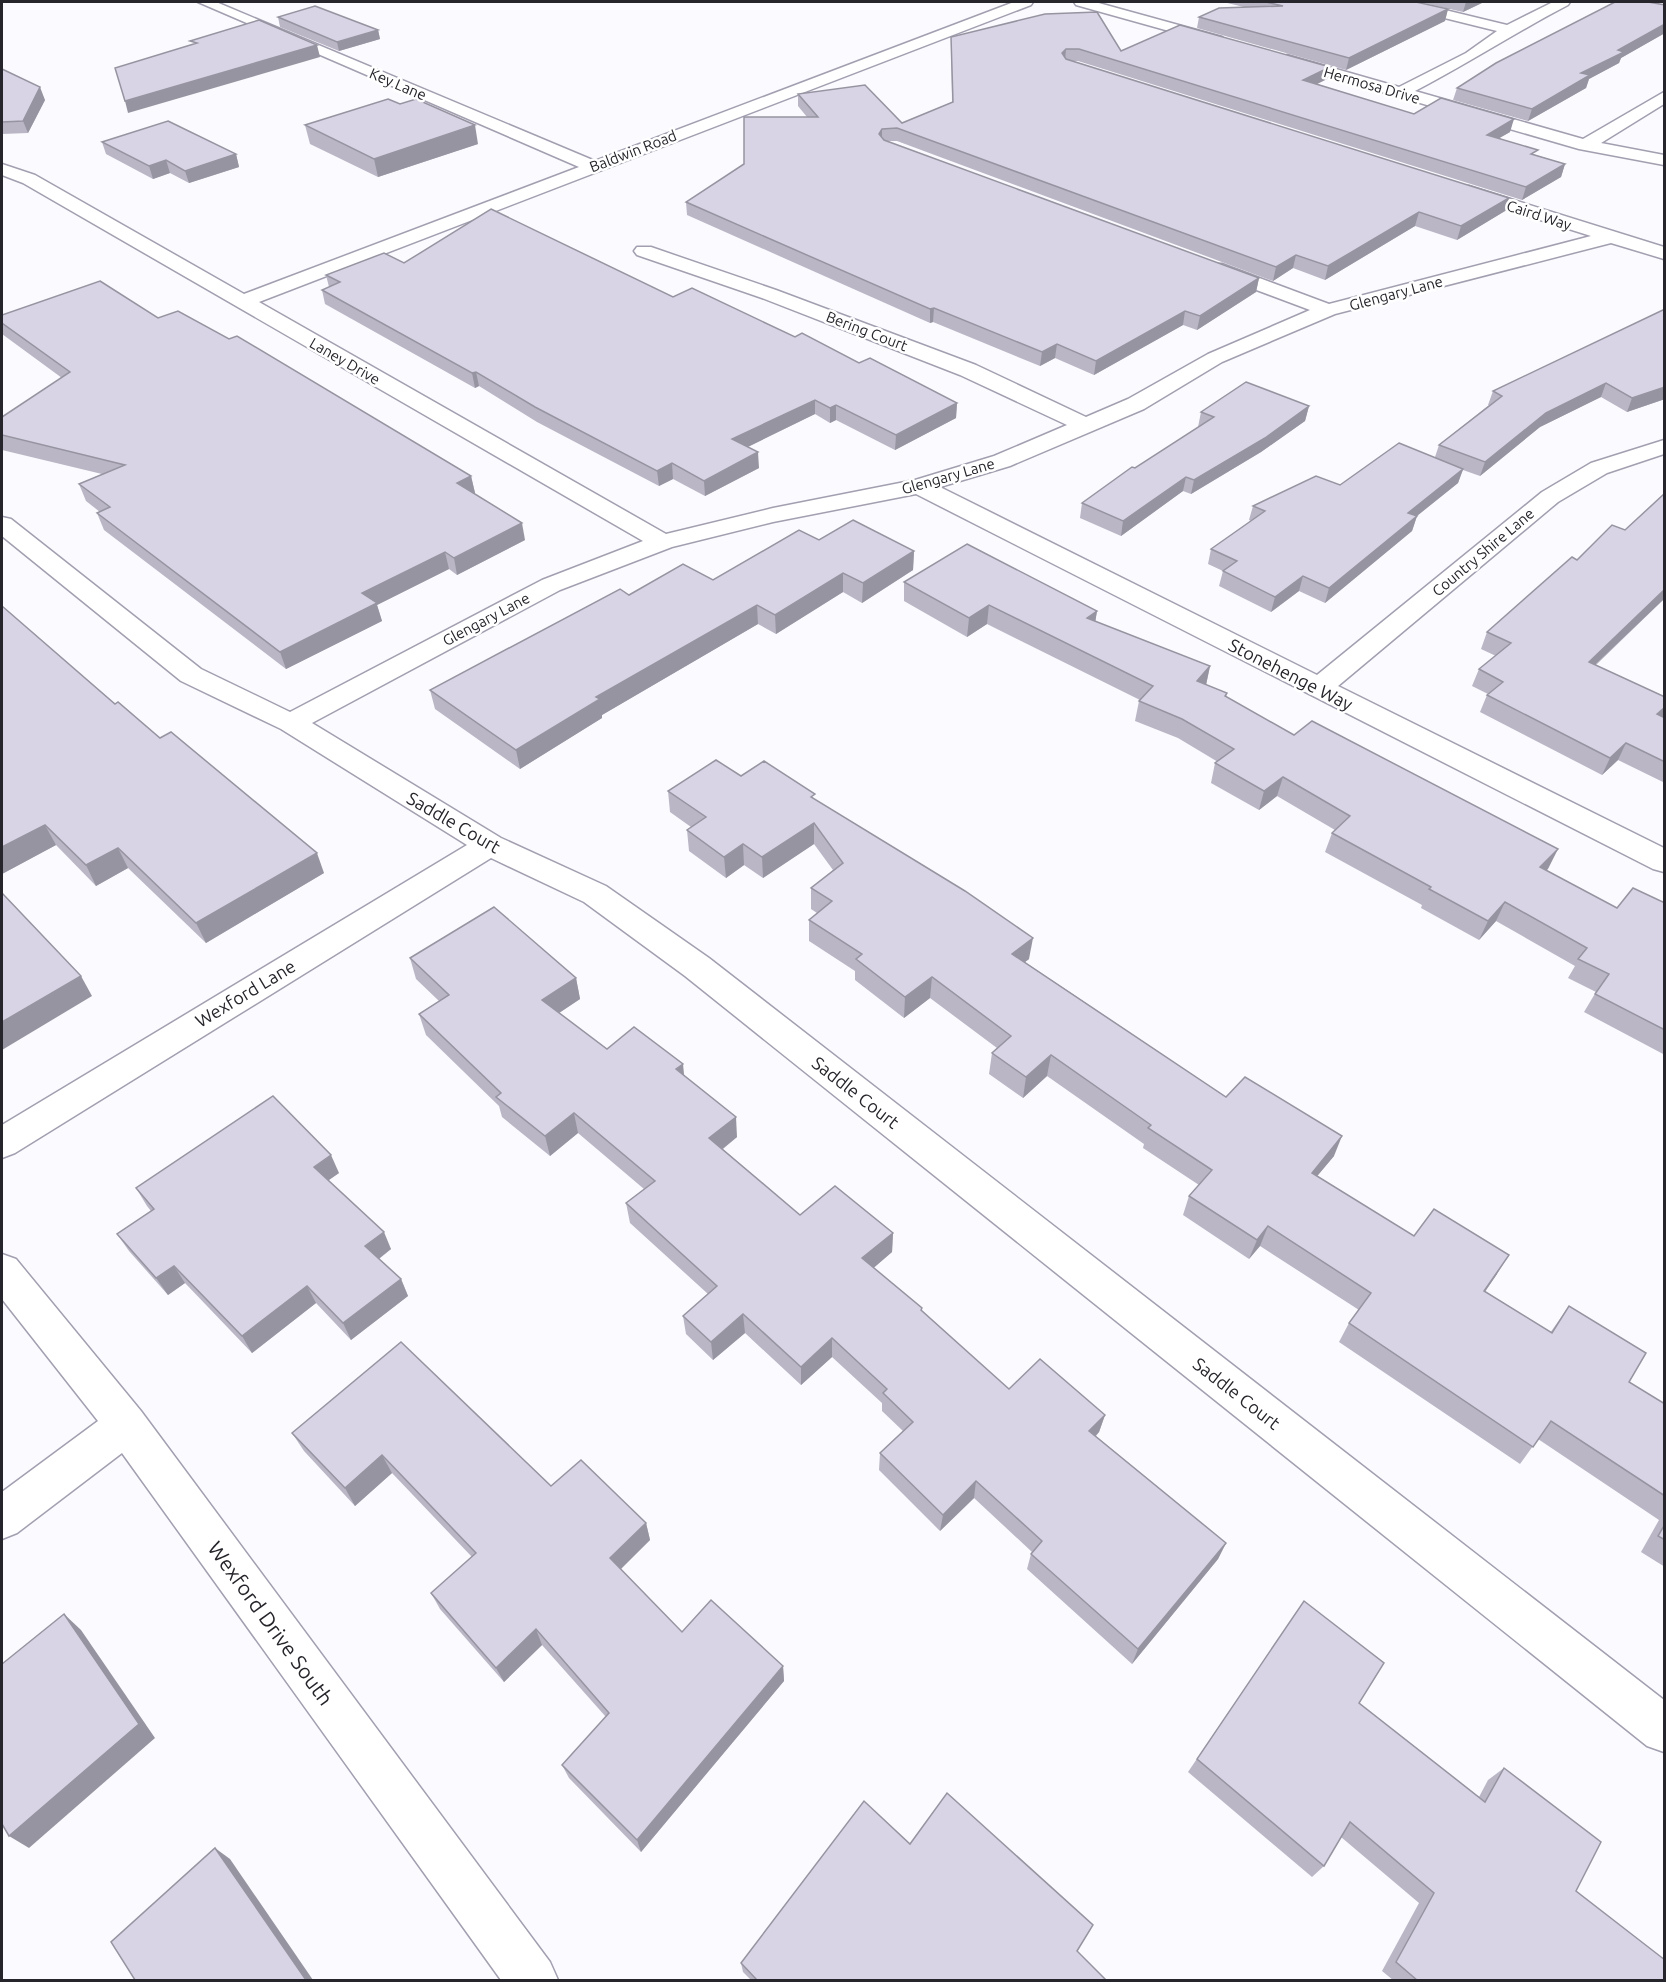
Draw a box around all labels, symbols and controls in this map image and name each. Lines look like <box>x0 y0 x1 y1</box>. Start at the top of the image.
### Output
street label: Hermosa Drive <box>1322 63 1422 107</box>
street label: Key Lane <box>367 64 429 104</box>
street label: Baldwin Road <box>587 127 679 175</box>
street label: Caird Way <box>1505 197 1573 233</box>
street label: Glengary Lane <box>1347 272 1445 314</box>
street label: Bering Court <box>824 308 910 354</box>
street label: Laney Drive <box>307 334 383 388</box>
street label: Glengary Lane <box>900 455 996 497</box>
street label: Country Shire Lane <box>1429 505 1537 599</box>
street label: Glengary Lane <box>440 589 532 649</box>
street label: Stonehenge Way <box>1226 634 1357 714</box>
street label: Saddle Court <box>404 787 504 857</box>
street label: Wexford Lane <box>191 955 299 1031</box>
street label: Saddle Court <box>809 1052 903 1132</box>
street label: Saddle Court <box>1190 1353 1284 1433</box>
street label: Wexford Drive South <box>204 1536 338 1710</box>

